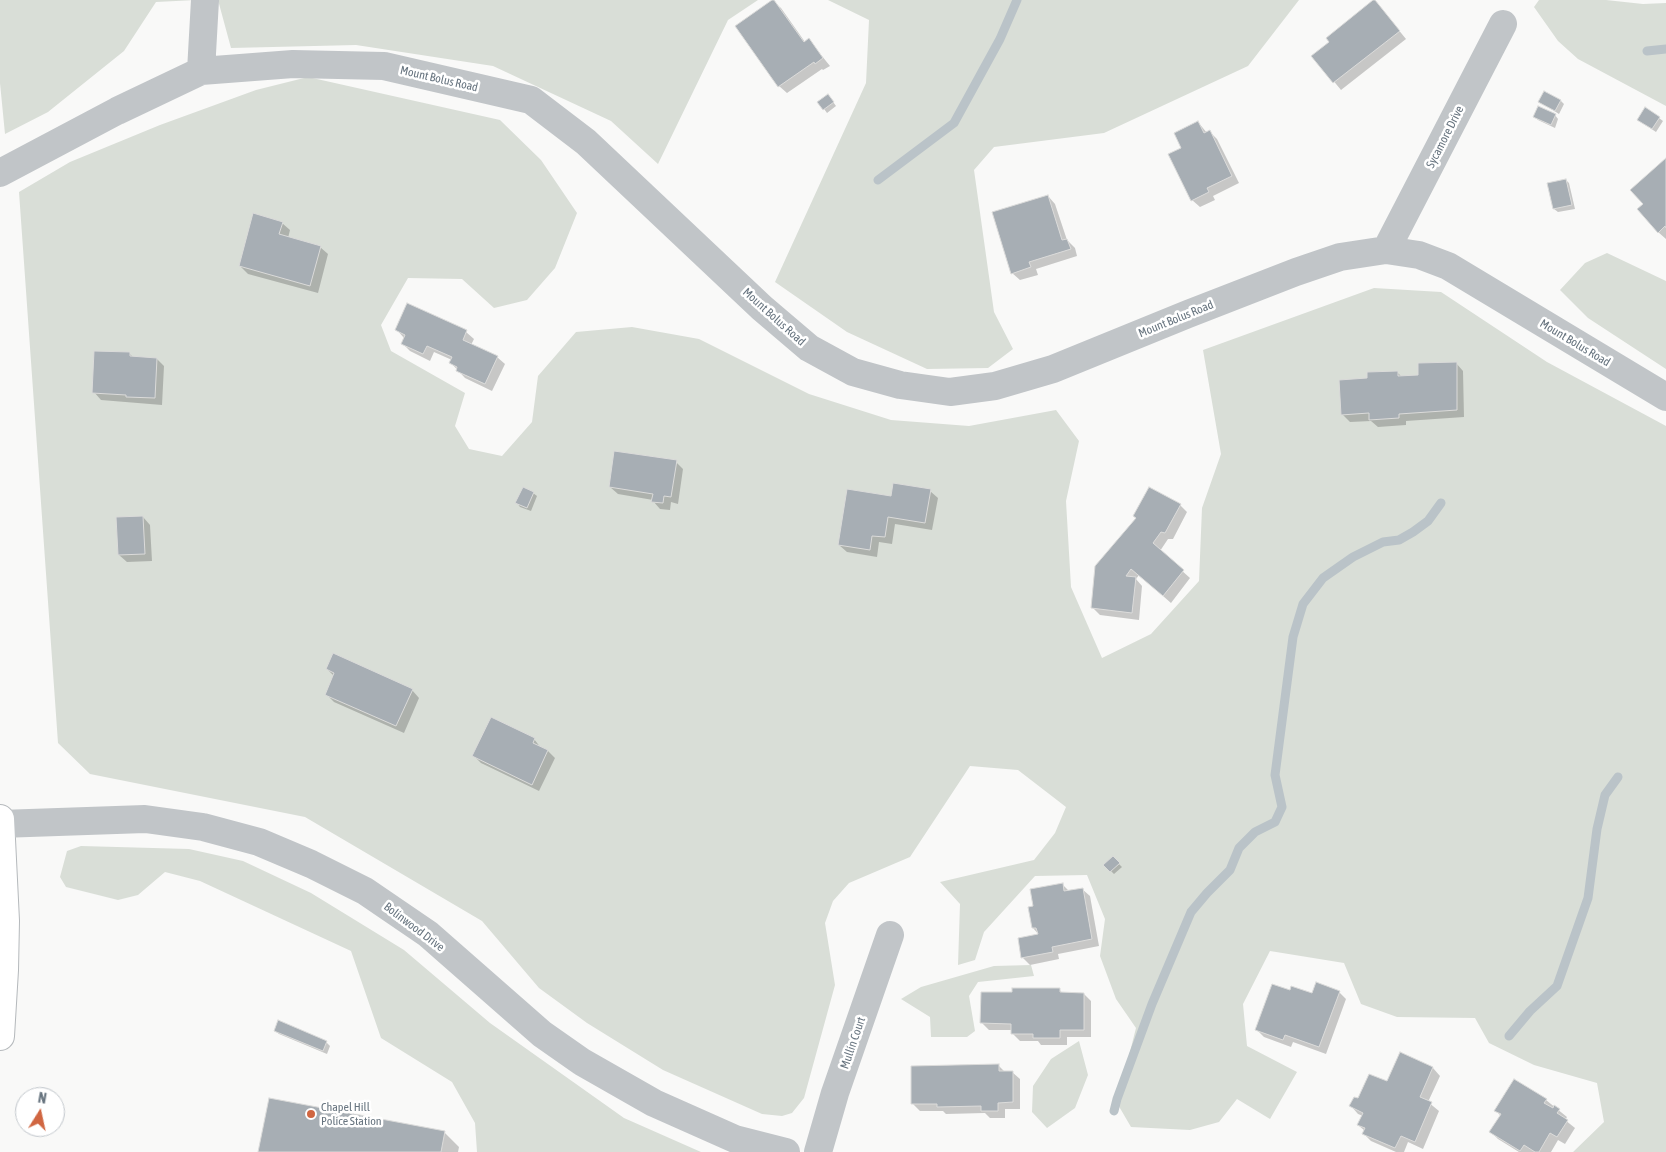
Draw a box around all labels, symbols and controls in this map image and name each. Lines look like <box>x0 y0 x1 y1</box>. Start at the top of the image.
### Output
street label: Mount Bolus Road <box>399 63 479 95</box>
street label: Sycamore Drive <box>1423 103 1467 171</box>
street label: Mount Bolus Road <box>740 285 808 349</box>
street label: Mount Bolus Road <box>1136 297 1216 341</box>
street label: Mount Bolus Road <box>1537 316 1613 370</box>
street label: Bolinwood Drive <box>381 900 447 954</box>
street label: Mullin Court <box>837 1015 869 1071</box>
north arrow <box>15 1087 65 1137</box>
text: N <box>37 1090 48 1107</box>
place label: Chapel Hill Police Station <box>321 1100 382 1128</box>
marker: Chapel Hill Police Station <box>305 1108 317 1120</box>

